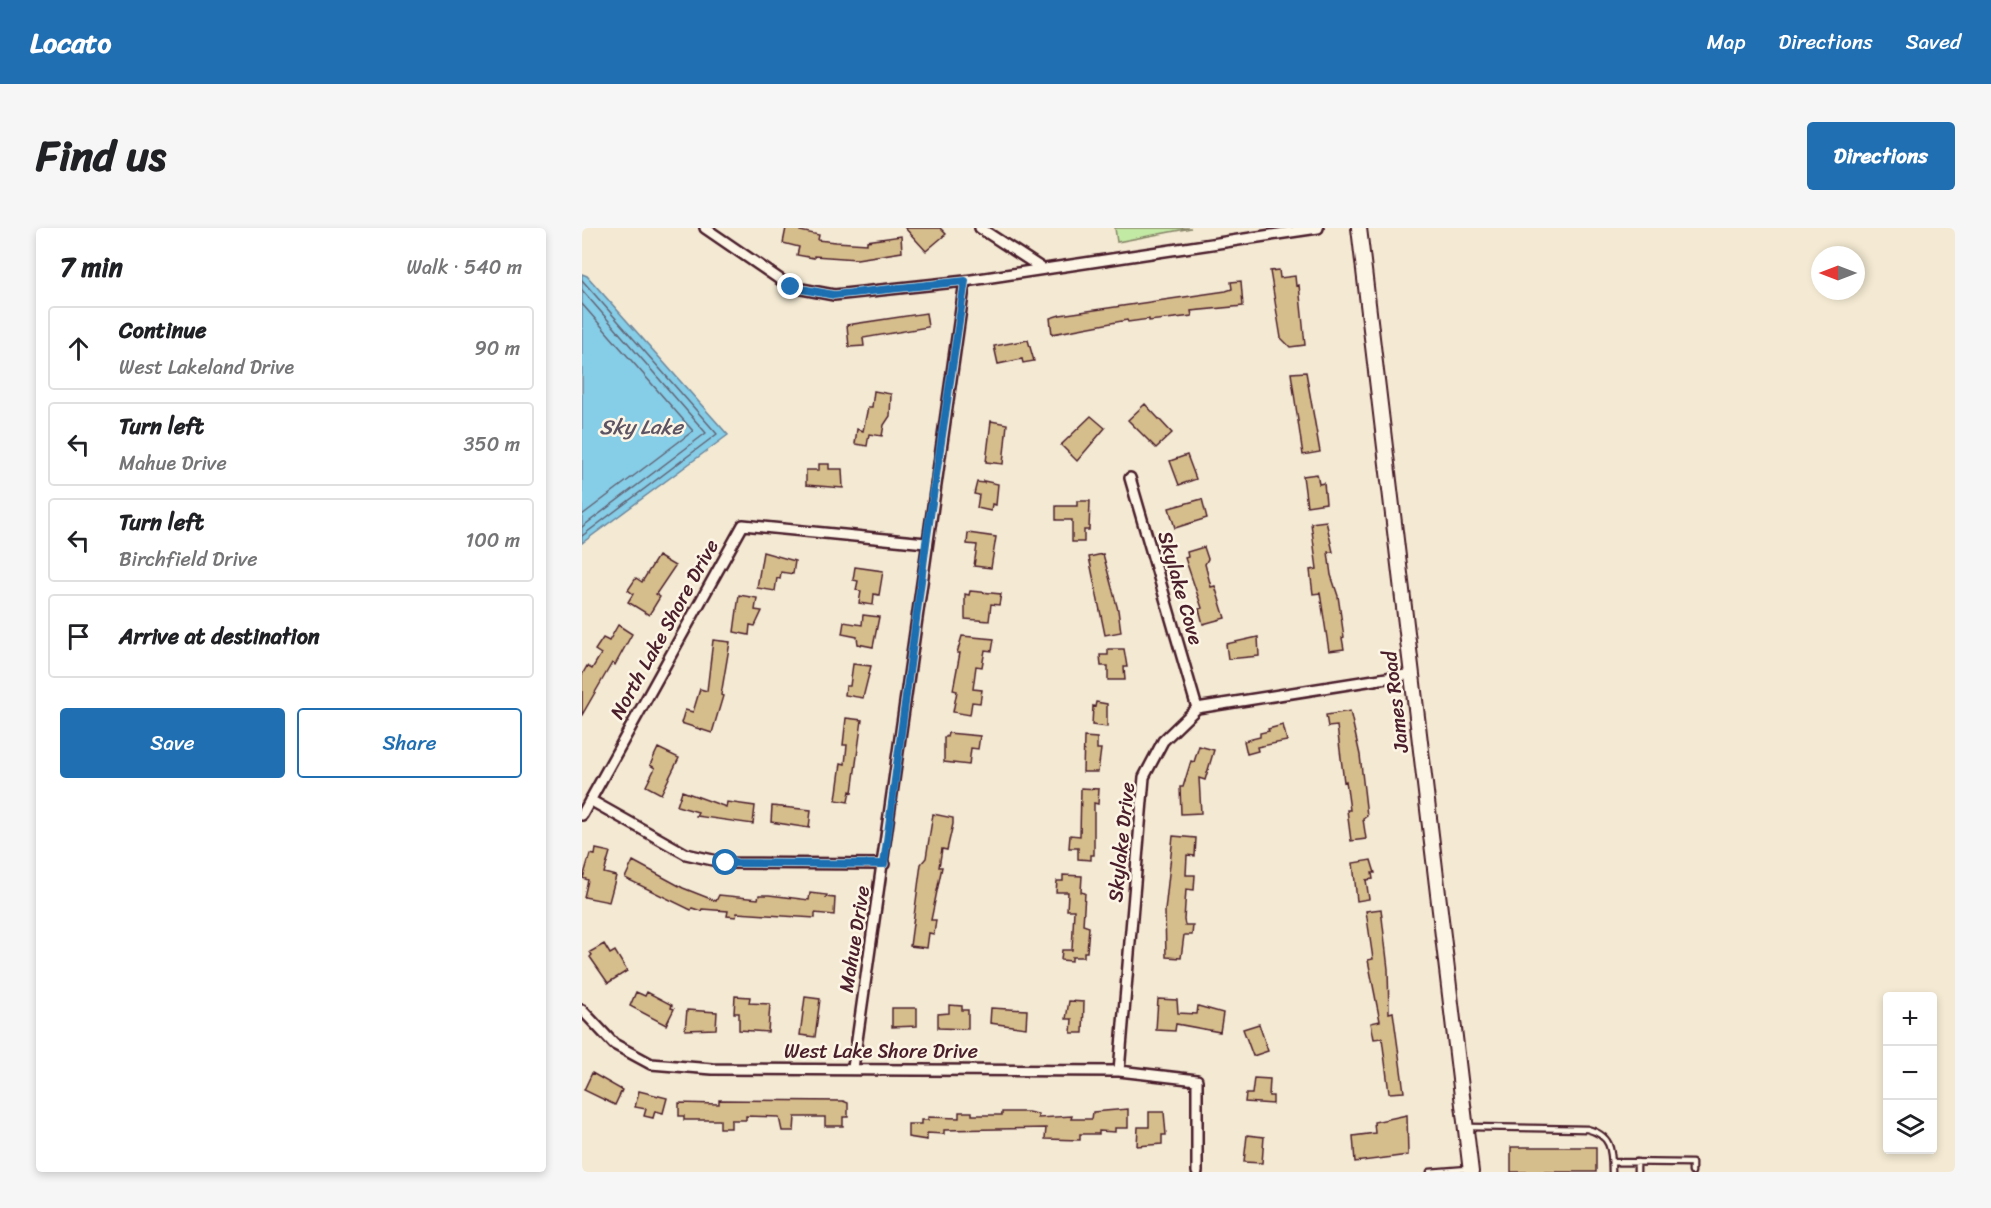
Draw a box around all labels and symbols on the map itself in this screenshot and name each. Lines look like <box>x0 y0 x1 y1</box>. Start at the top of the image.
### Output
north arrow <box>1811 246 1865 300</box>
route end <box>777 273 803 299</box>
water label: Sky Lake <box>600 408 685 446</box>
street label: Skylake Cove <box>1148 527 1214 649</box>
street label: North Lake Shore Drive <box>600 533 729 726</box>
street label: James Road <box>1372 648 1419 756</box>
street label: Skylake Drive <box>1098 780 1145 904</box>
route start <box>712 849 738 875</box>
street label: Mahue Drive <box>829 883 880 995</box>
street label: West Lake Shore Drive <box>784 1034 978 1069</box>

